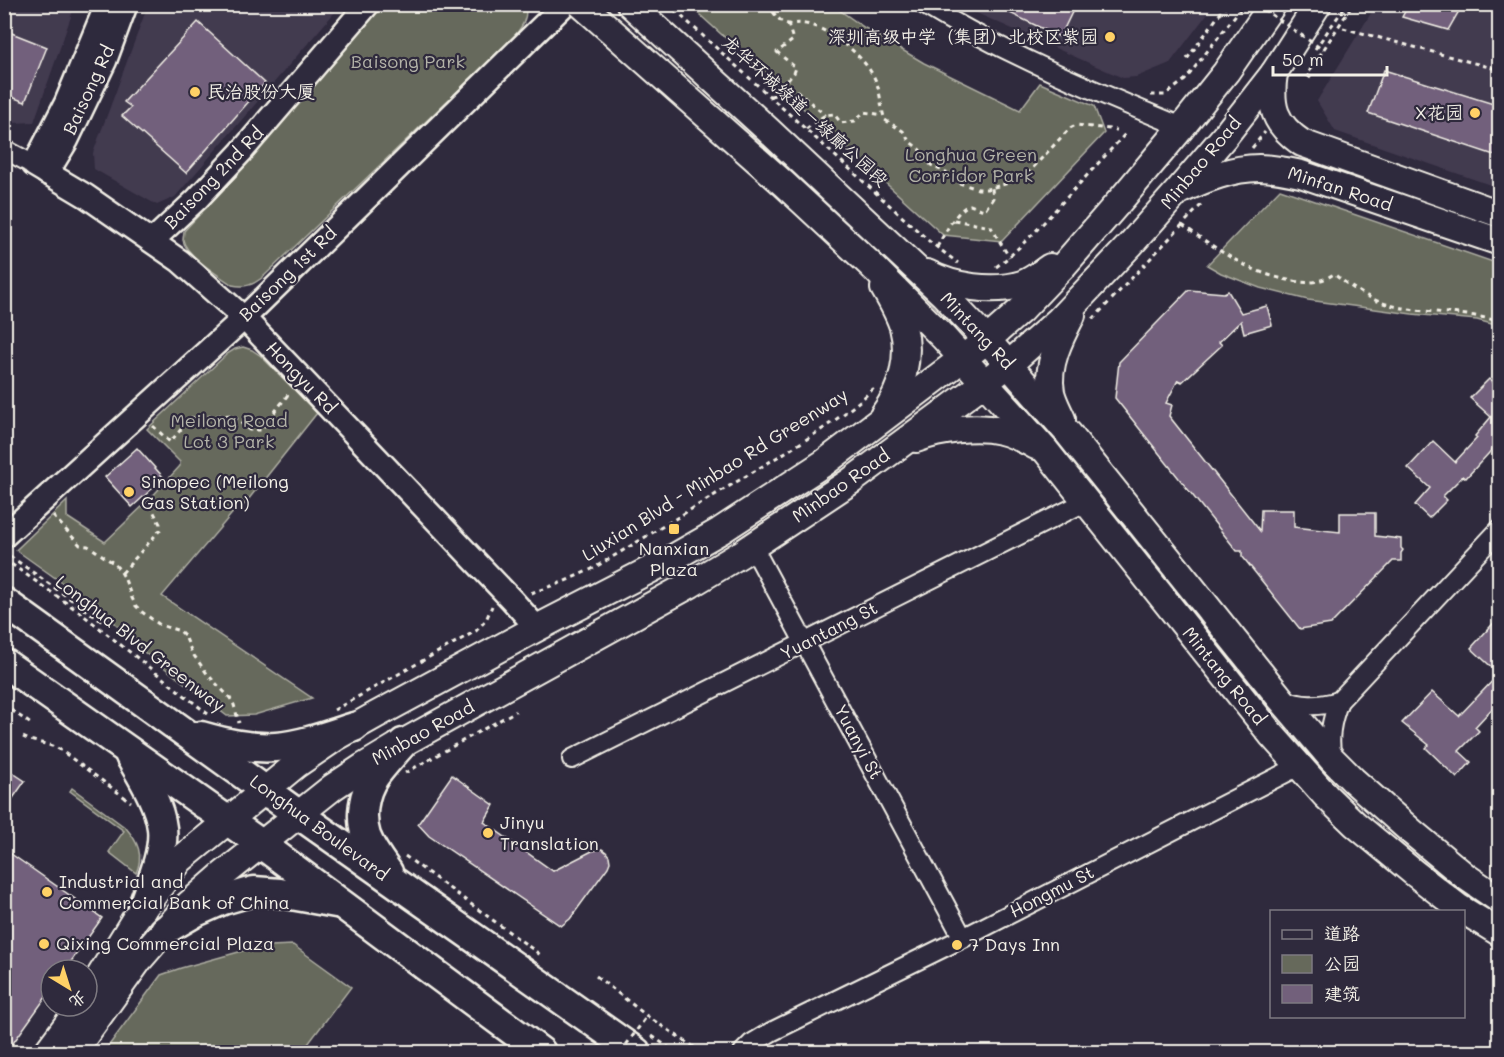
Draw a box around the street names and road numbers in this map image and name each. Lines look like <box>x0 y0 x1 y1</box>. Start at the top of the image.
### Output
street label: 龙华环城绿道－绿廊公园段 <box>717 29 894 191</box>
street label: Baisong Rd <box>57 41 119 138</box>
street label: Minbao Road <box>1154 111 1246 214</box>
street label: Baisong 2nd Rd <box>158 121 268 234</box>
street label: Minfan Road <box>1285 160 1396 216</box>
street label: Baisong 1st Rd <box>233 221 341 326</box>
street label: Mintang Rd <box>936 286 1020 374</box>
street label: Hongyu Rd <box>261 336 342 419</box>
street label: Liuxian Blvd - Minbao Rd Greenway <box>577 382 852 566</box>
street label: Minbao Road <box>787 443 894 528</box>
street label: Longhua Blvd Greenway <box>51 569 230 717</box>
street label: Yuantang St <box>776 595 881 665</box>
street label: Mintang Road <box>1178 621 1272 730</box>
street label: Minbao Road <box>367 694 478 770</box>
street label: Yuanyi St <box>829 700 889 783</box>
street label: Longhua Boulevard <box>245 769 394 886</box>
street label: Hongmu St <box>1005 860 1098 923</box>

